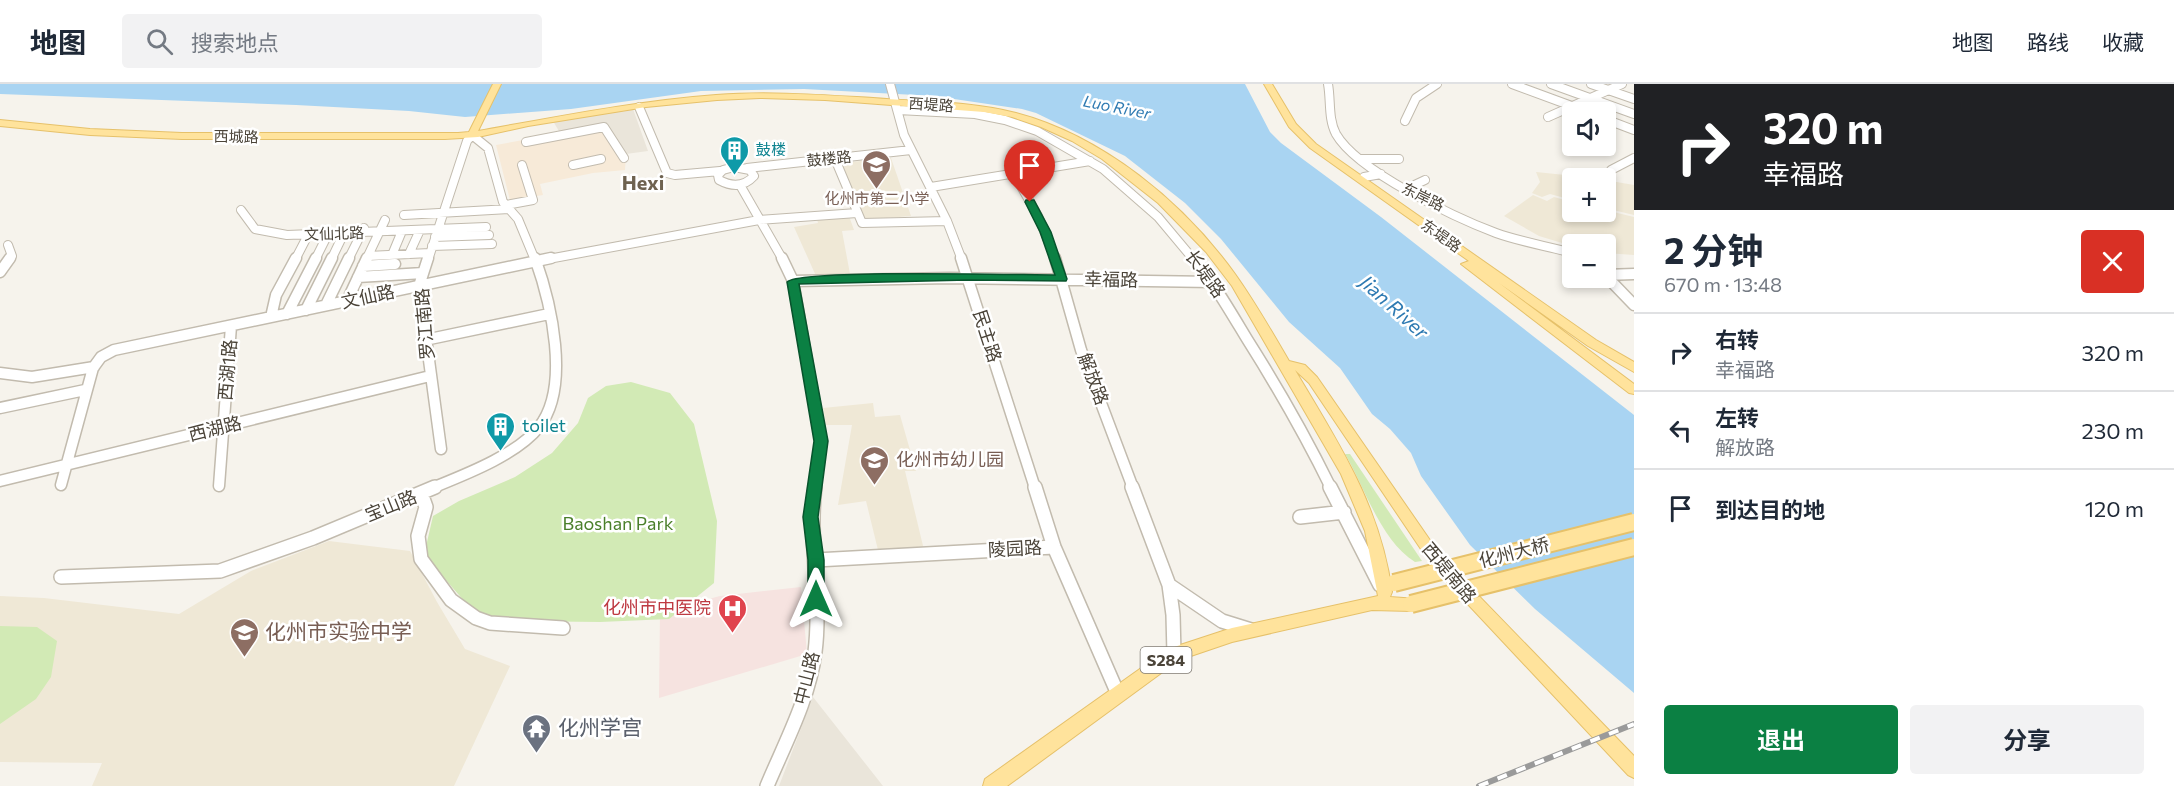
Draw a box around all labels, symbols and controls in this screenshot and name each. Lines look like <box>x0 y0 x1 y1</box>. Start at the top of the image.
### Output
search box <box>122 14 542 68</box>
text: 地图 <box>30 25 86 59</box>
icon: search <box>143 25 176 58</box>
text: 搜索地点 <box>191 29 279 56</box>
text: 地图 <box>1952 29 1994 54</box>
text: 路线 <box>2027 29 2069 54</box>
text: 收藏 <box>2102 29 2144 54</box>
water label: Luo River <box>1082 91 1153 122</box>
street label: 西堤路 <box>908 93 954 115</box>
text: 320 m <box>1763 101 1883 153</box>
map controls <box>1562 102 1616 288</box>
button: sound <box>1562 102 1616 156</box>
icon: right <box>1664 108 1742 186</box>
street label: 西城路 <box>213 127 259 145</box>
building icon: 鼓楼 <box>719 134 751 176</box>
place label: 鼓楼 <box>756 140 786 158</box>
pin <box>1004 140 1055 202</box>
street label: 鼓楼路 <box>806 147 852 169</box>
school or university icon: 化州市第二小学 <box>861 148 893 190</box>
icon: arrive <box>1013 149 1046 182</box>
text: 幸福路 <box>1763 157 1844 190</box>
button: + <box>1562 168 1616 222</box>
district label: Hexi <box>622 170 664 194</box>
street label: 东岸路 <box>1399 178 1448 214</box>
place label: 化州市第二小学 <box>824 189 930 207</box>
street label: 东堤路 <box>1418 215 1465 255</box>
street label: 文仙北路 <box>304 223 364 243</box>
text: 2 分钟 <box>1664 227 1763 271</box>
button: close <box>2081 230 2144 293</box>
button: − <box>1562 234 1616 288</box>
street label: 长堤路 <box>1181 245 1231 302</box>
street label: 幸福路 <box>1084 268 1138 290</box>
water label: Jian River <box>1354 268 1435 344</box>
text: 670 m · 13:48 <box>1664 272 1782 296</box>
street label: 文仙路 <box>339 280 396 312</box>
street label: 罗江南路 <box>410 287 438 361</box>
street label: 民主路 <box>969 307 1007 365</box>
text: 右转 <box>1715 326 1759 353</box>
icon: right <box>1664 336 1697 369</box>
street label: 西湖1路 <box>213 338 241 402</box>
text: 320 m <box>2082 339 2144 366</box>
street label: 解放路 <box>1074 349 1114 408</box>
text: 幸福路 <box>1715 357 1775 381</box>
text: 左转 <box>1715 404 1759 431</box>
building icon: toilet <box>485 410 517 452</box>
street label: 西湖路 <box>186 411 244 445</box>
place label: toilet <box>522 414 566 436</box>
icon: left <box>1664 414 1697 447</box>
text: 230 m <box>2081 417 2144 444</box>
text: 解放路 <box>1715 435 1775 459</box>
school or university icon: 化州市幼儿园 <box>859 444 891 486</box>
place label: 化州市幼儿园 <box>896 448 1004 470</box>
street label: 宝山路 <box>361 485 420 525</box>
icon: arrive <box>1664 492 1697 525</box>
text: 120 m <box>2085 495 2144 522</box>
text: 到达目的地 <box>1715 496 1825 523</box>
park label: Baoshan Park <box>563 512 674 534</box>
street label: 化州大桥 <box>1476 533 1551 571</box>
street label: 陵园路 <box>987 536 1042 560</box>
street label: 西堤南路 <box>1418 538 1481 607</box>
position arrow <box>784 567 848 631</box>
hospital icon: 化州市中医院 <box>716 592 748 634</box>
place label: 化州市中医院 <box>603 596 711 618</box>
school or university icon: 化州市实验中学 <box>228 616 260 658</box>
place label: 化州市实验中学 <box>265 618 412 643</box>
road number: S284 <box>1140 647 1192 673</box>
street label: 中山路 <box>789 649 823 707</box>
button: 退出 <box>1664 705 1898 774</box>
button: 分享 <box>1910 705 2144 774</box>
temple icon: 化州学宫 <box>521 712 553 754</box>
place label: 化州学宫 <box>558 714 642 739</box>

